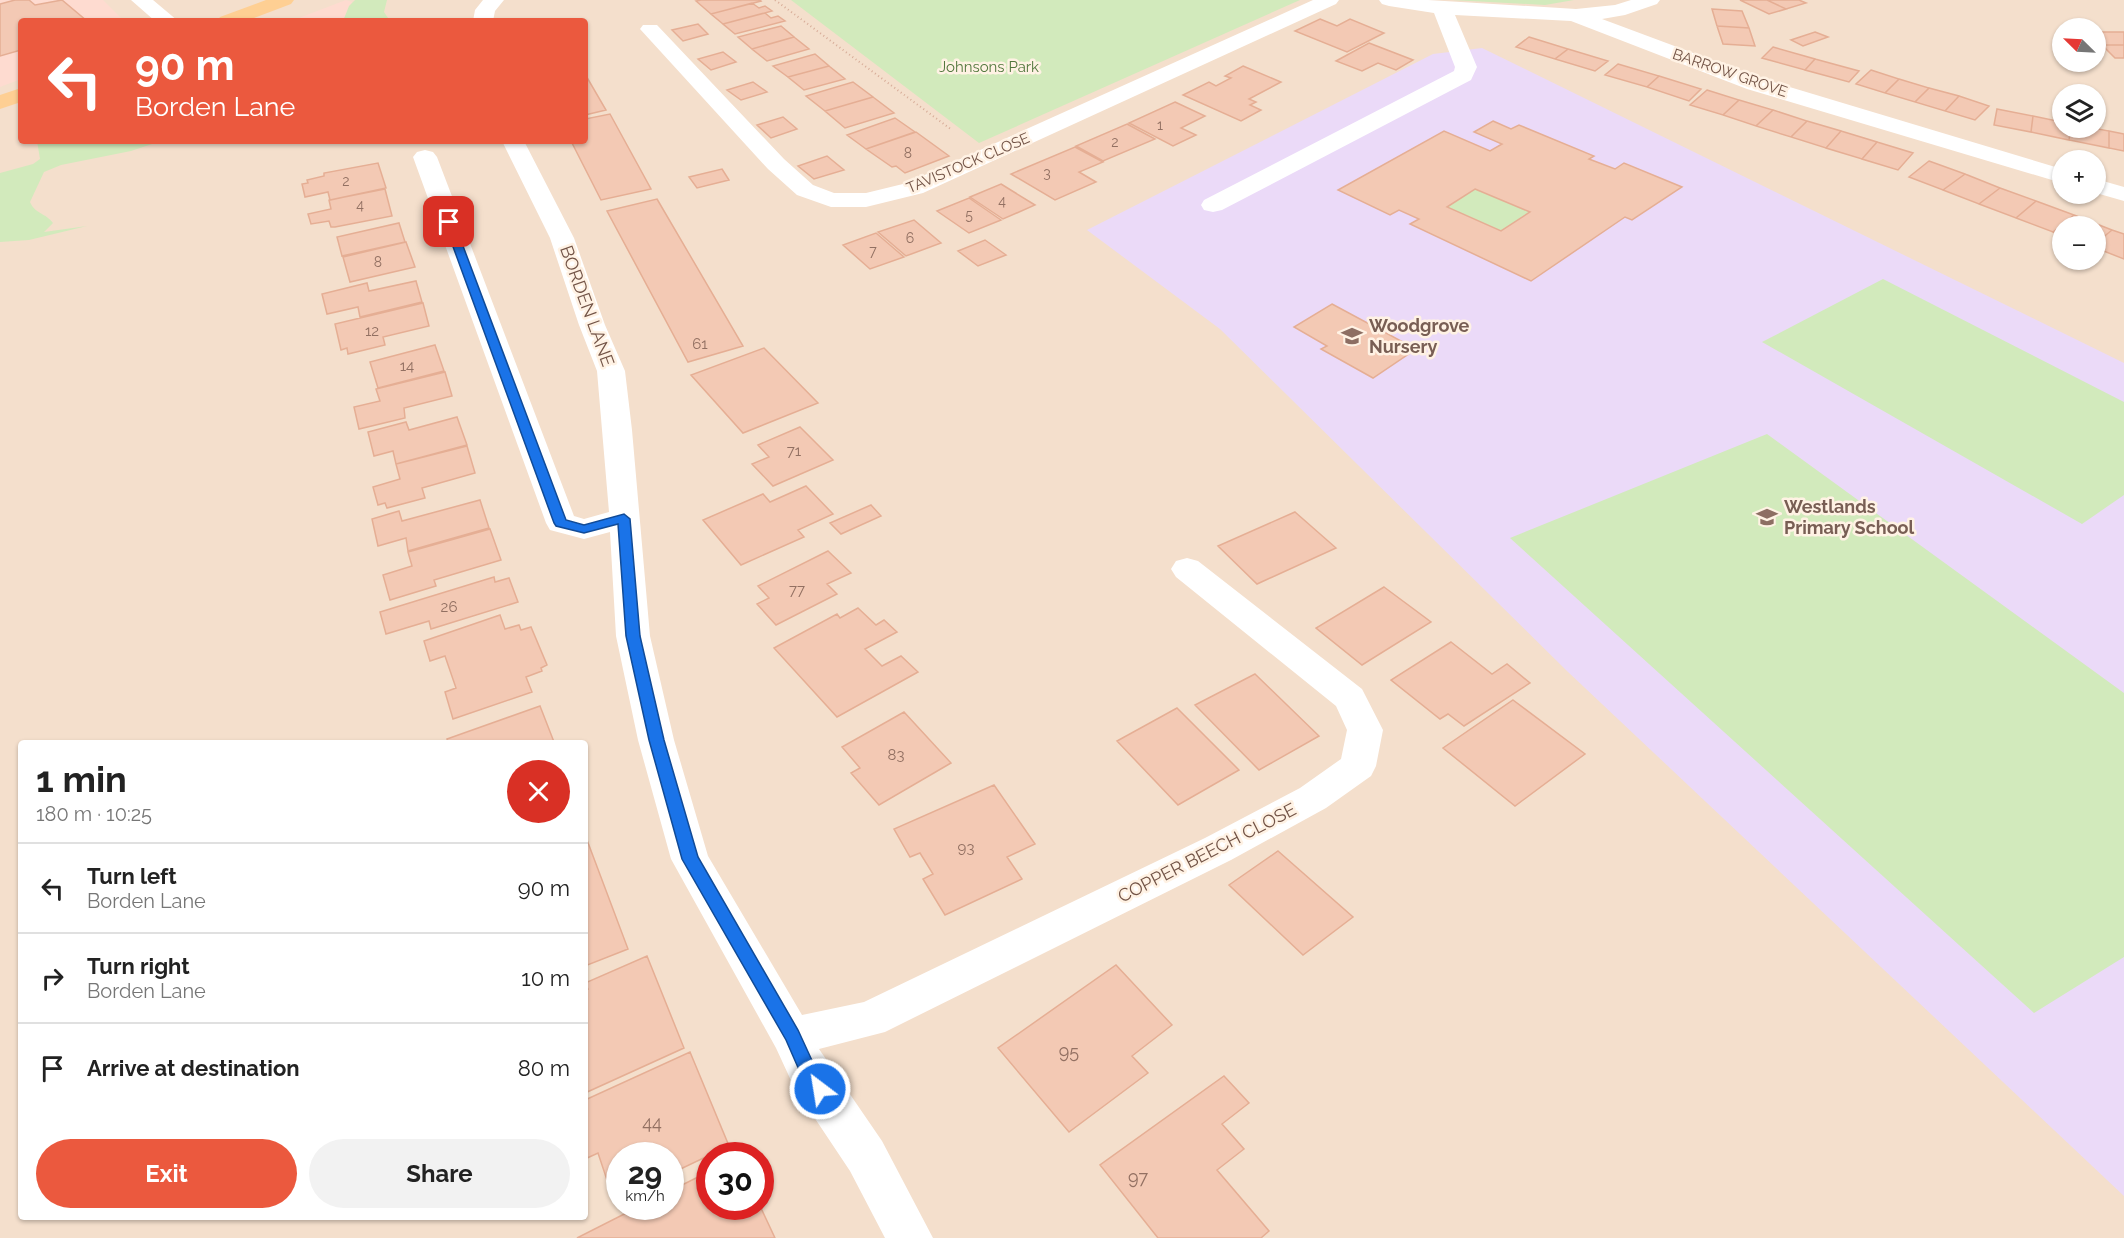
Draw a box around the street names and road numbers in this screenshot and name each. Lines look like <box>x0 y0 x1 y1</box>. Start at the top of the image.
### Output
street label: BARROW GROVE <box>1670 45 1790 101</box>
street label: TAVISTOCK CLOSE <box>904 129 1032 197</box>
street label: BORDEN LANE <box>556 243 619 369</box>
street label: COPPER BEECH CLOSE <box>1114 798 1299 907</box>

